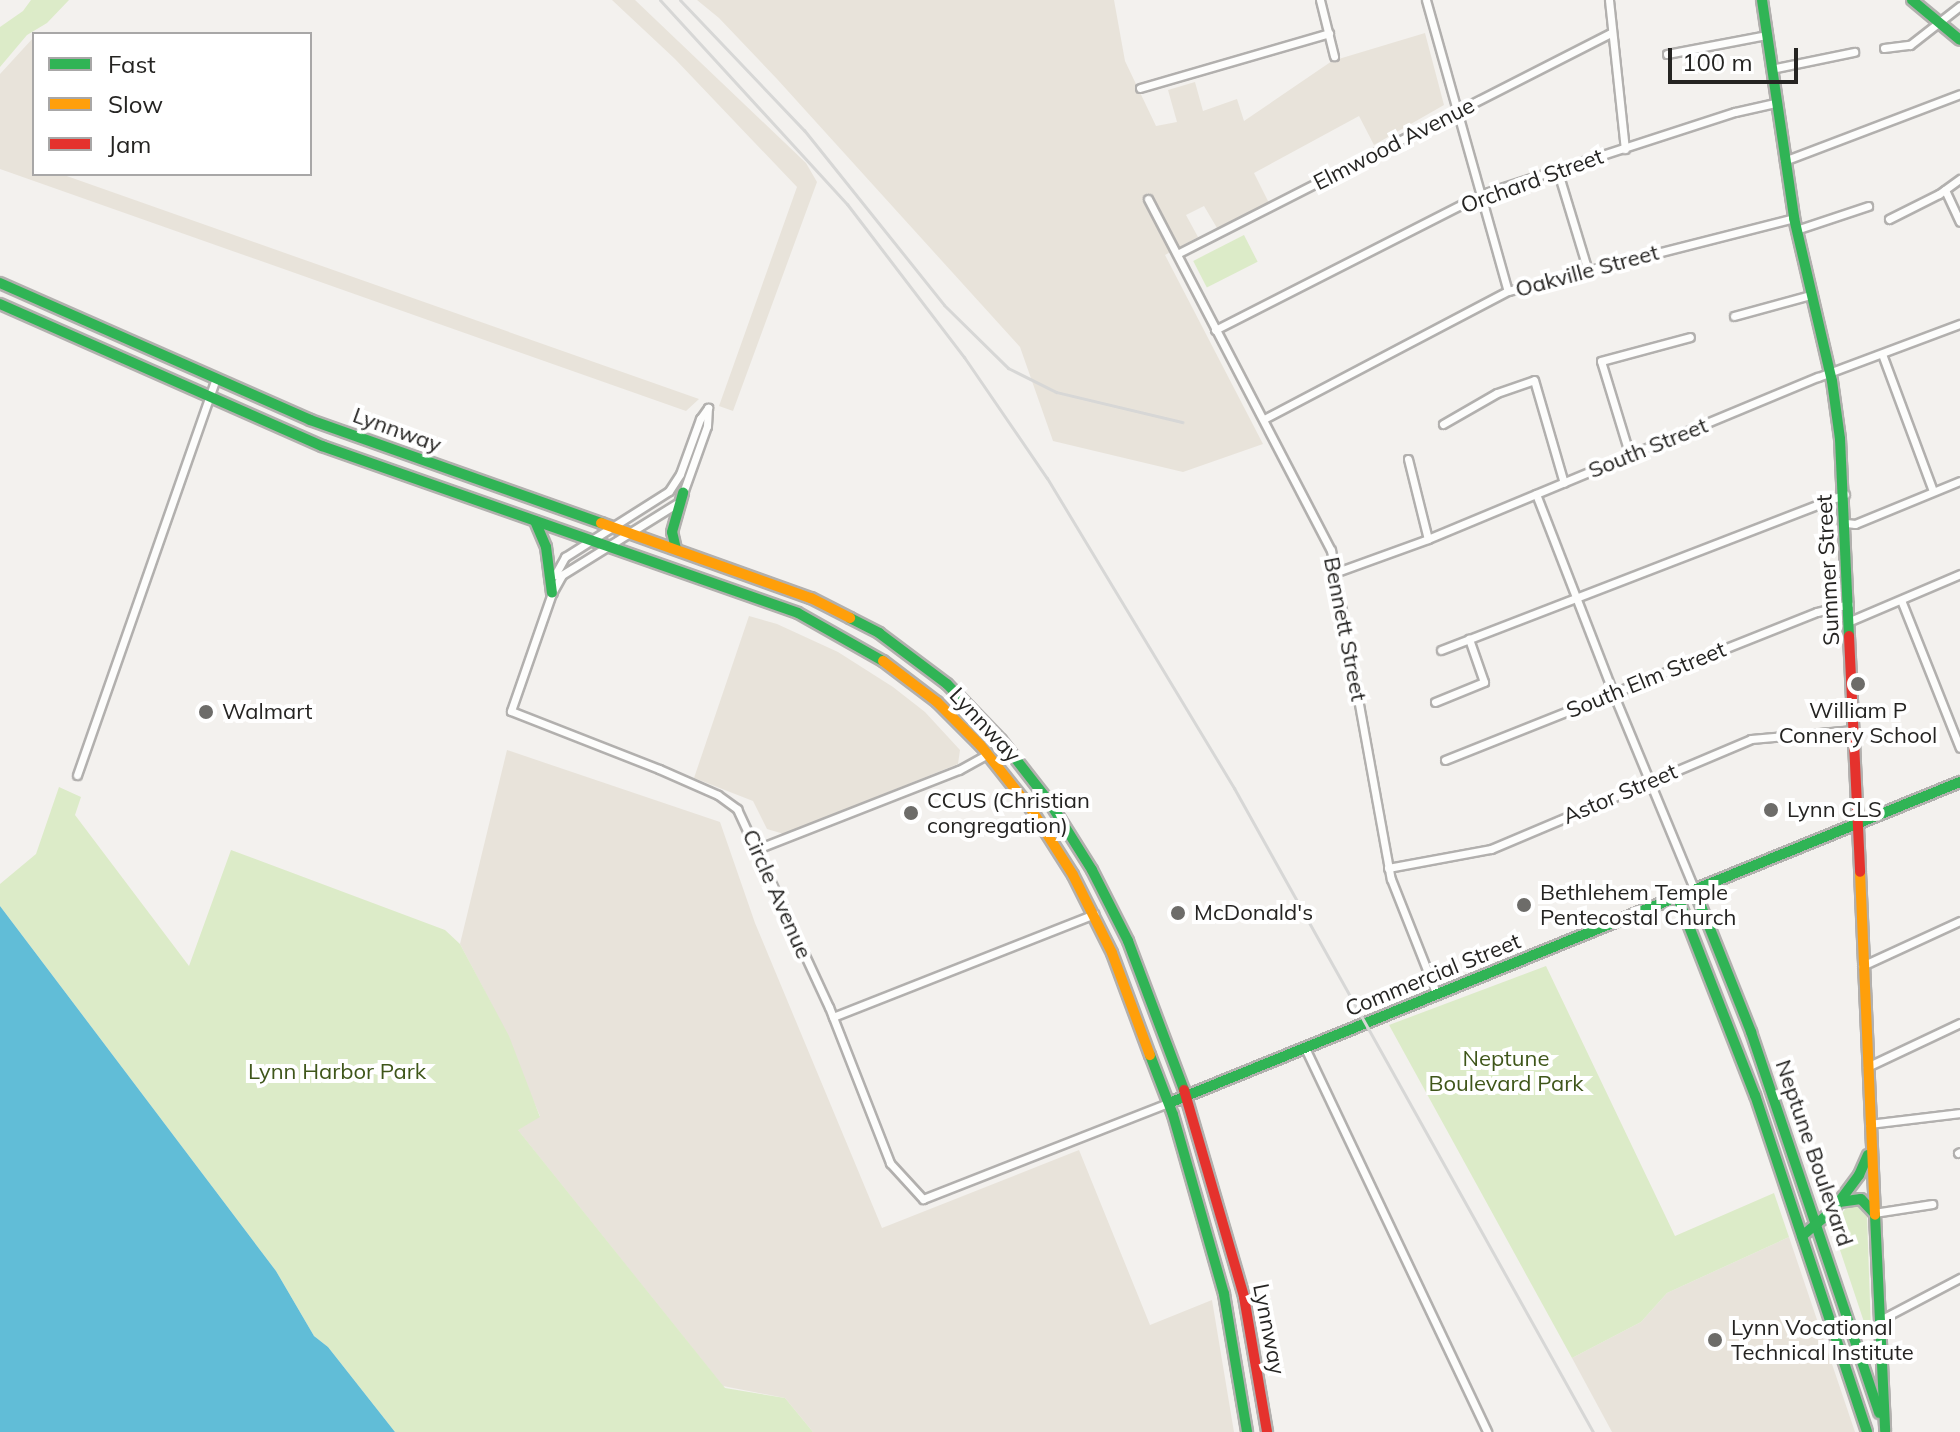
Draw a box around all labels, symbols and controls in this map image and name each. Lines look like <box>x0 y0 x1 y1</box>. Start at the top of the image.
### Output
legend <box>32 32 312 176</box>
scale bar <box>1672 32 1802 82</box>
text: 100 m <box>1682 47 1753 77</box>
text: Fast <box>108 49 156 79</box>
text: Slow <box>108 89 163 119</box>
street label: Elmwood Avenue <box>1309 92 1479 196</box>
text: Jam <box>108 129 151 159</box>
street label: Orchard Street <box>1457 143 1607 219</box>
street label: Oakville Street <box>1513 239 1661 303</box>
street label: Lynnway <box>349 402 445 458</box>
street label: South Street <box>1585 412 1711 484</box>
street label: Summer Street <box>1811 494 1845 646</box>
street label: Bennett Street <box>1318 555 1372 703</box>
street label: South Elm Street <box>1563 636 1729 724</box>
marker: William P Connery School <box>1849 675 1867 693</box>
street label: Lynnway <box>944 682 1026 768</box>
place label: William P Connery School <box>1779 697 1937 748</box>
place label: Walmart <box>222 699 312 725</box>
marker: Walmart <box>197 703 215 721</box>
street label: Astor Street <box>1559 758 1681 830</box>
place label: CCUS (Christian congregation) <box>927 787 1090 838</box>
place label: Lynn CLS <box>1787 797 1882 823</box>
marker: Lynn CLS <box>1762 801 1780 819</box>
marker: CCUS (Christian congregation) <box>902 804 920 822</box>
street label: Circle Avenue <box>737 825 817 963</box>
place label: Bethlehem Temple Pentecostal Church <box>1540 879 1736 930</box>
marker: Bethlehem Temple Pentecostal Church <box>1515 896 1533 914</box>
place label: McDonald's <box>1194 900 1313 926</box>
marker: McDonald's <box>1169 904 1187 922</box>
street label: Commercial Street <box>1342 928 1524 1022</box>
park label: Neptune Boulevard Park <box>1428 1045 1584 1096</box>
street label: Neptune Boulevard <box>1770 1056 1858 1250</box>
park label: Lynn Harbor Park <box>248 1059 426 1085</box>
street label: Lynnway <box>1247 1281 1291 1377</box>
place label: Lynn Vocational Technical Institute <box>1731 1314 1914 1366</box>
marker: Lynn Vocational Technical Institute <box>1706 1331 1724 1349</box>

